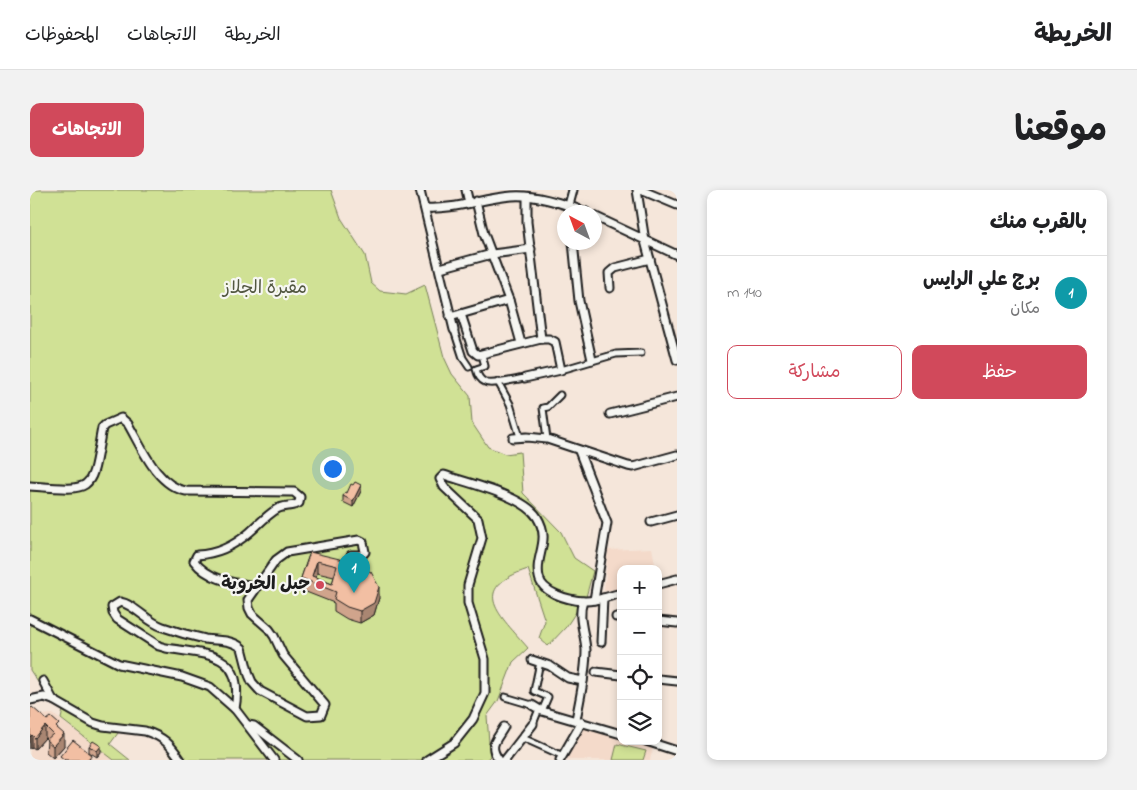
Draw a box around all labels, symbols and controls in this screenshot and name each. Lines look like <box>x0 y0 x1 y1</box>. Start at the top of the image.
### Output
text: الخريطة <box>1034 18 1112 53</box>
text: المحفوظات <box>25 23 99 49</box>
text: الاتجاهات <box>127 23 197 49</box>
text: الخريطة <box>225 23 281 49</box>
button: الاتجاهات <box>30 103 144 157</box>
text: موقعنا <box>1014 106 1107 157</box>
north arrow <box>557 205 602 250</box>
text: بالقرب منك <box>990 208 1087 238</box>
text: برج علي الرايس <box>923 267 1040 294</box>
park label: مقبرة الجلاز <box>221 276 307 302</box>
text: 140 m <box>727 281 762 305</box>
text: 1 <box>1068 281 1074 305</box>
text: مكان <box>1010 297 1040 321</box>
button: مشاركة <box>727 345 902 399</box>
button: حفظ <box>912 345 1087 399</box>
your location <box>320 456 346 482</box>
pin: 1 <box>338 552 370 593</box>
map controls <box>617 565 662 745</box>
button: + <box>617 565 662 610</box>
place label: جبل الخروبة <box>221 572 310 598</box>
marker: جبل الخروبة <box>314 579 326 591</box>
button: − <box>617 610 662 655</box>
button: locate <box>617 655 662 700</box>
button: layers <box>617 700 662 745</box>

